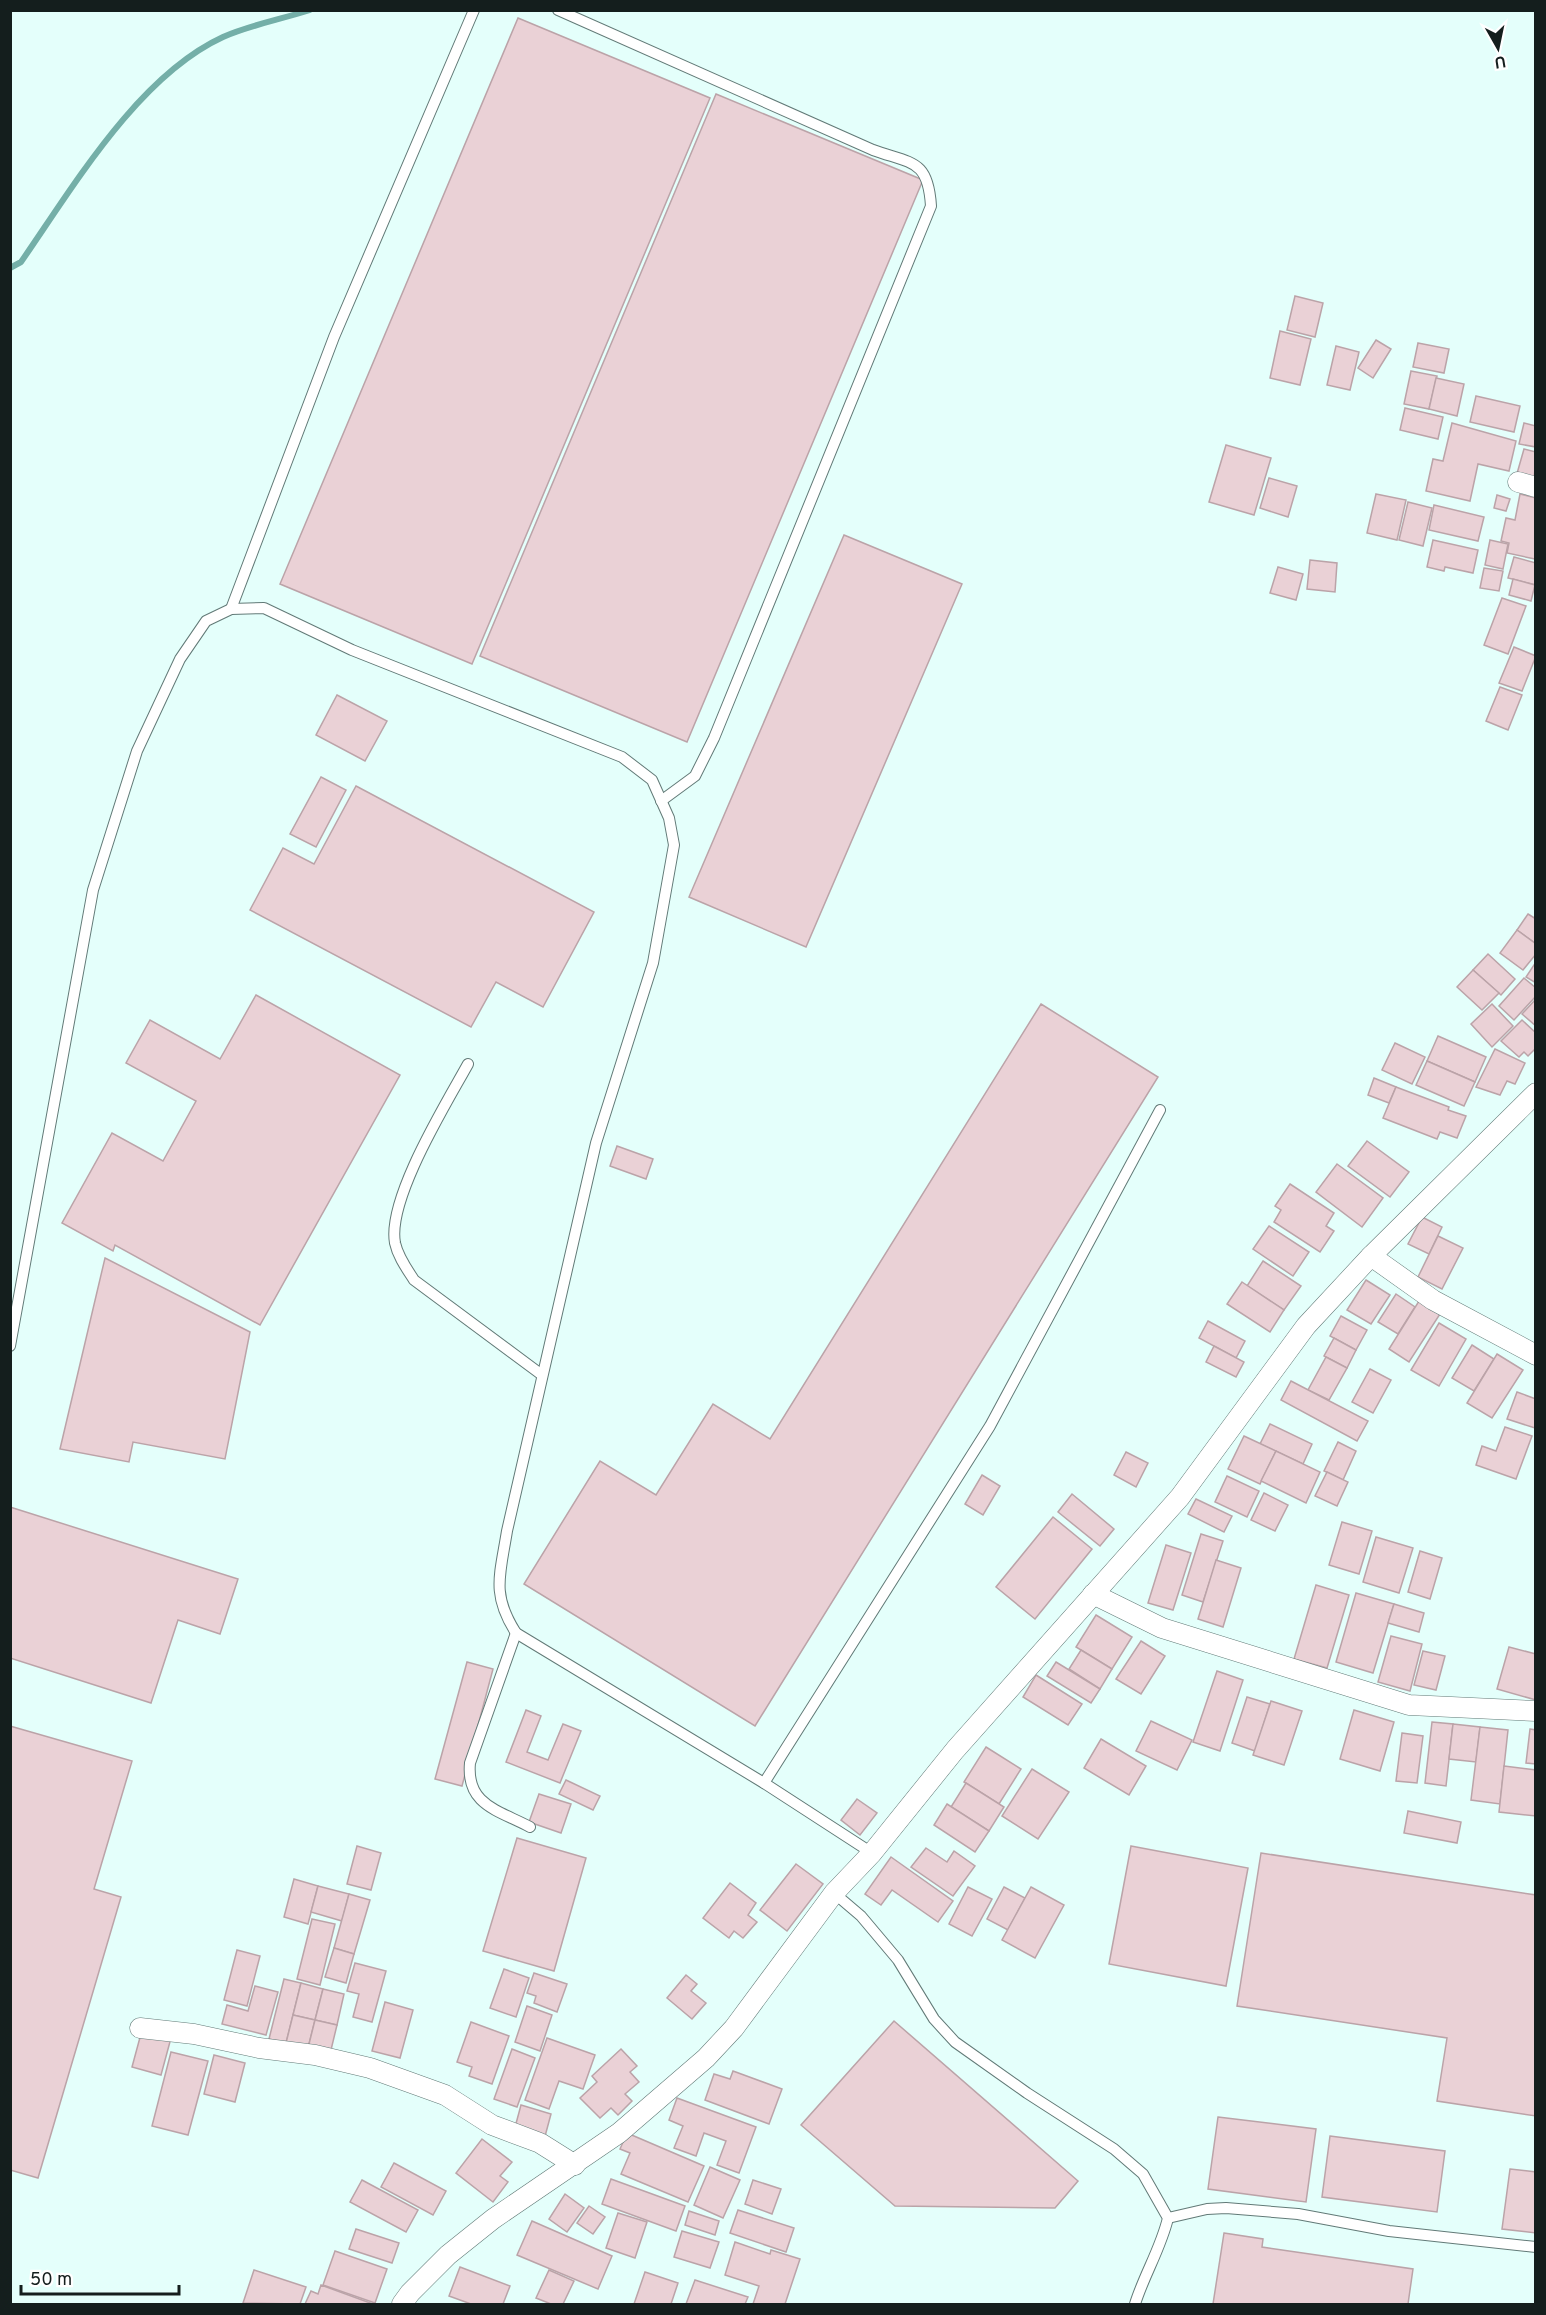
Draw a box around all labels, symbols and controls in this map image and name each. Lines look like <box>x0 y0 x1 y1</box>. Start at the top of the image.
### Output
north arrow <box>1468 18 1528 78</box>
text: U <box>1493 50 1507 72</box>
scale bar <box>21 2258 178 2296</box>
text: 50 m <box>30 2269 72 2292</box>

